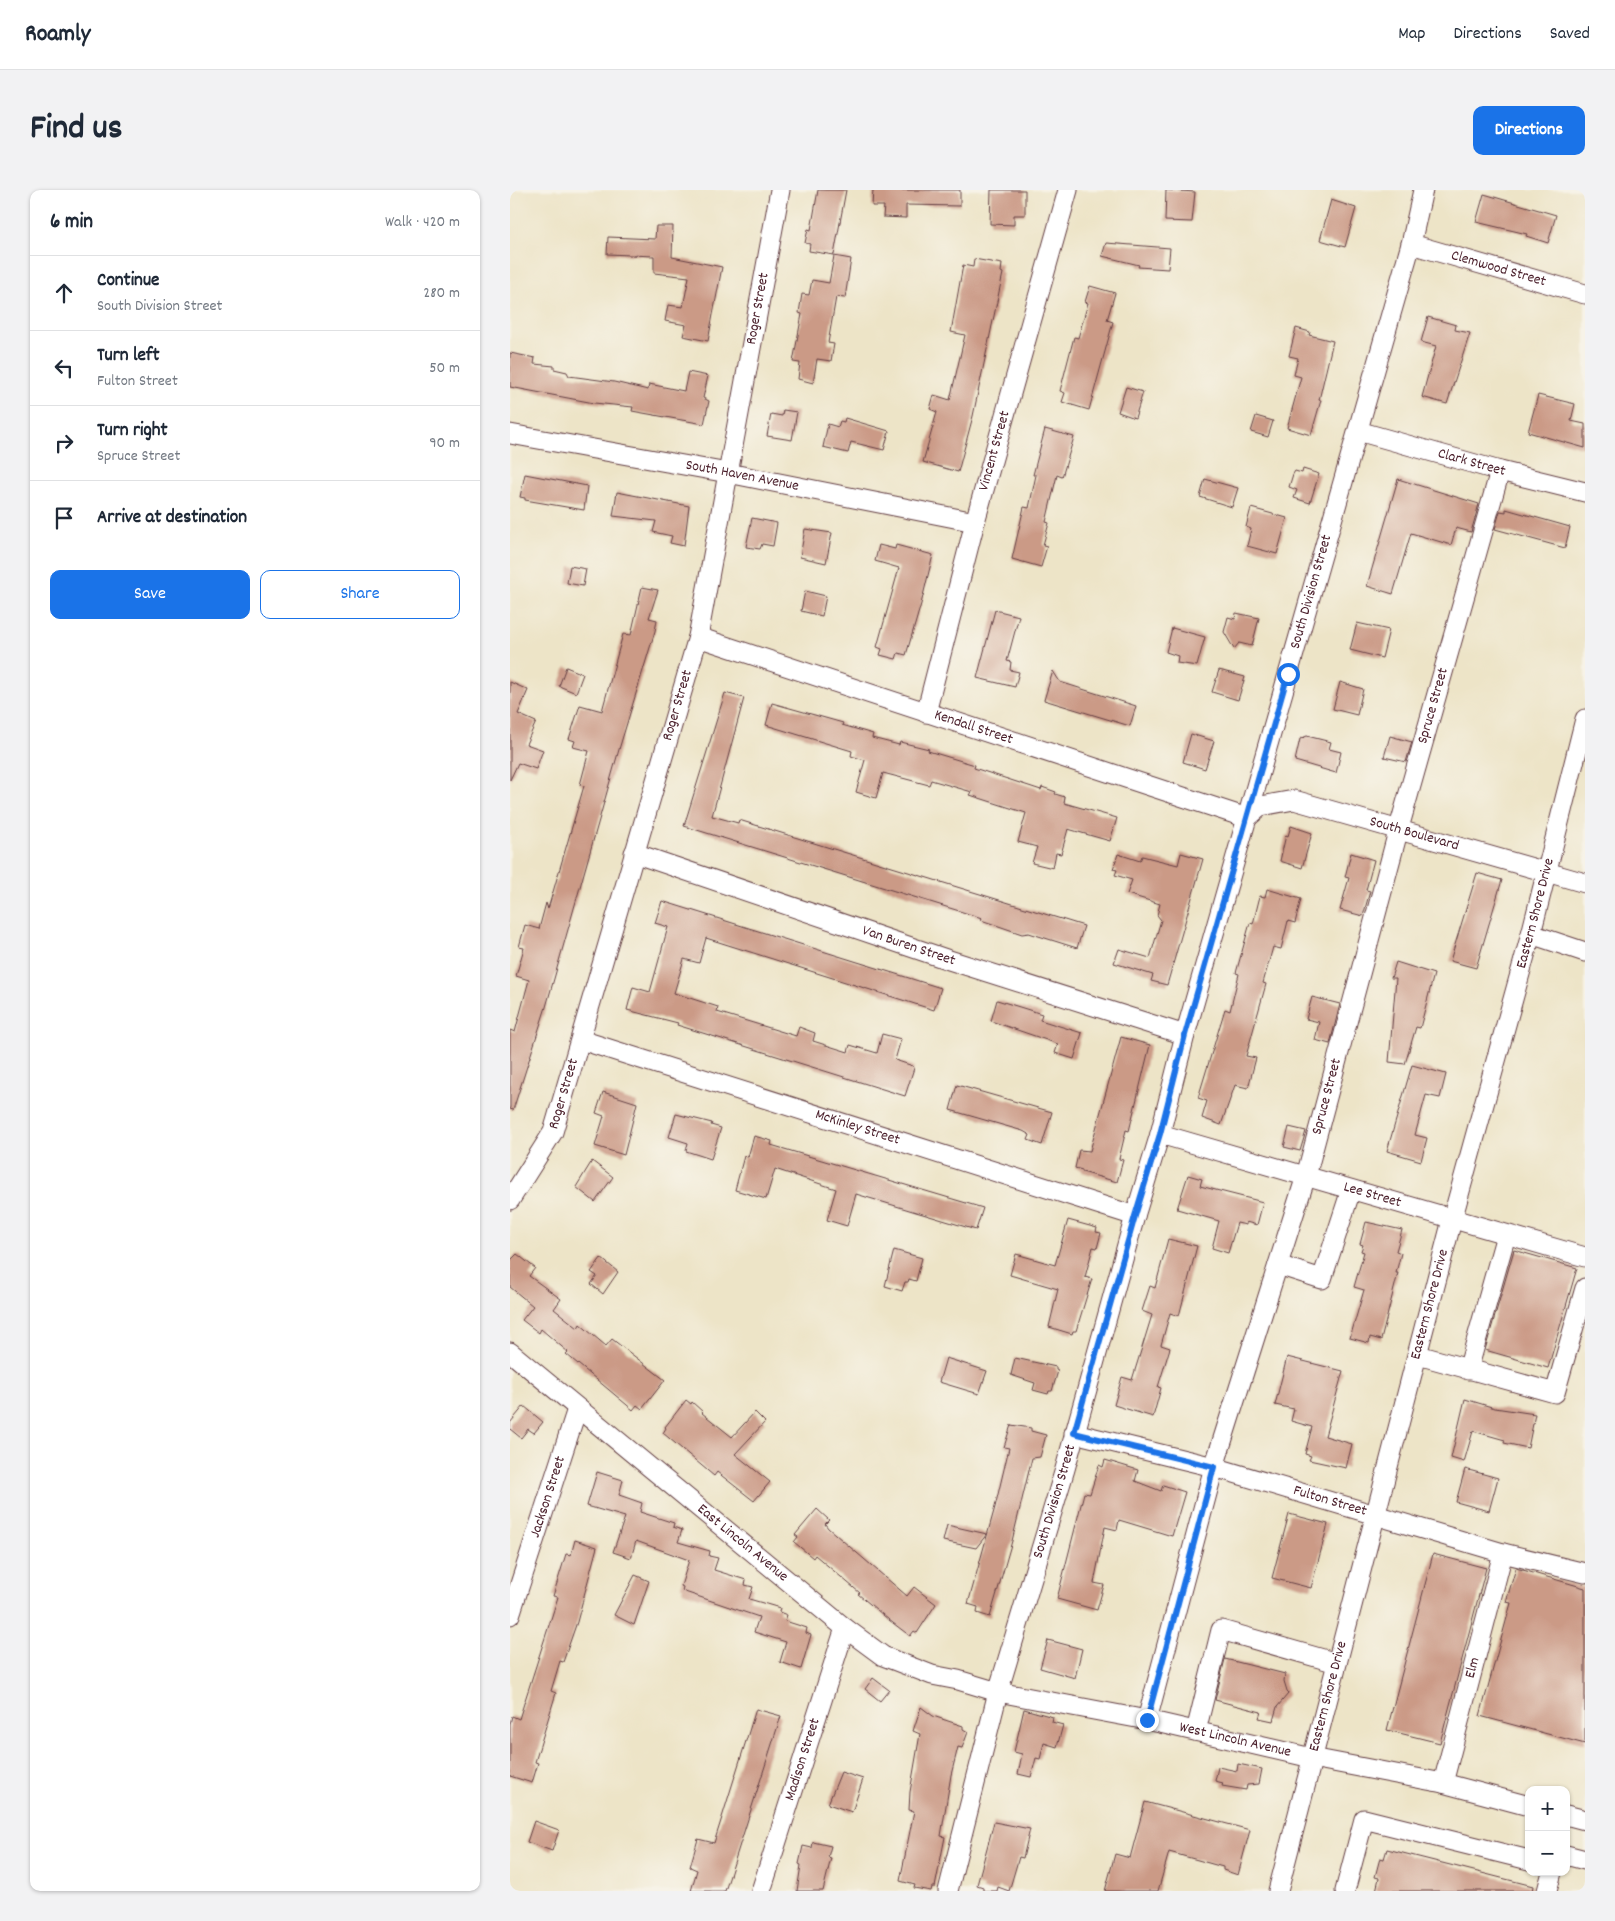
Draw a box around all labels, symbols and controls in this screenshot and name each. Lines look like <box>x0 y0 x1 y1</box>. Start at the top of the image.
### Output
text: Roamly <box>25 18 91 52</box>
text: Map <box>1398 22 1425 47</box>
text: Directions <box>1453 22 1522 47</box>
text: Saved <box>1550 22 1590 47</box>
text: Find us <box>30 105 122 155</box>
button: Directions <box>1473 106 1585 155</box>
text: 6 min <box>50 208 93 238</box>
text: Walk · 420 m <box>385 211 460 234</box>
street label: Clemwood Street <box>1448 245 1549 293</box>
text: Continue <box>97 268 159 295</box>
street label: Roger Street <box>741 271 776 346</box>
icon: ahead <box>50 279 78 307</box>
text: 280 m <box>423 282 460 305</box>
text: South Division Street <box>97 295 222 318</box>
text: Turn left <box>97 343 160 370</box>
icon: left <box>50 354 78 382</box>
text: 50 m <box>429 357 460 380</box>
text: Fulton Street <box>97 370 178 393</box>
street label: Vincent Street <box>973 408 1017 493</box>
text: Turn right <box>97 418 168 445</box>
icon: right <box>50 429 78 457</box>
text: 90 m <box>429 432 460 455</box>
street label: Clark Street <box>1435 443 1508 483</box>
text: Spruce Street <box>97 445 180 468</box>
street label: South Haven Avenue <box>684 455 801 498</box>
icon: arrive <box>50 504 78 532</box>
text: Arrive at destination <box>97 505 247 532</box>
street label: South Division Street <box>1285 532 1338 652</box>
button: Save <box>50 570 250 619</box>
button: Share <box>260 570 460 619</box>
route start <box>1277 663 1300 686</box>
street label: Spruce Street <box>1412 665 1455 747</box>
street label: Roger Street <box>657 667 699 743</box>
street label: Kendall Street <box>931 705 1016 751</box>
street label: South Boulevard <box>1367 811 1461 857</box>
street label: Eastern Shore Drive <box>1511 856 1561 971</box>
street label: Van Buren Street <box>859 920 958 972</box>
street label: Roger Street <box>543 1056 585 1132</box>
street label: Spruce Street <box>1306 1056 1348 1137</box>
street label: McKinley Street <box>812 1104 903 1152</box>
street label: Lee Street <box>1341 1177 1404 1214</box>
street label: Eastern Shore Drive <box>1405 1247 1455 1362</box>
street label: South Division Street <box>1028 1442 1082 1561</box>
street label: Jackson Street <box>525 1453 572 1541</box>
street label: Fulton Street <box>1290 1480 1370 1523</box>
street label: East Lincoln Avenue <box>692 1499 793 1588</box>
street label: Eastern Shore Drive <box>1304 1639 1353 1754</box>
street label: Elm <box>1460 1655 1486 1681</box>
route end <box>1136 1709 1159 1732</box>
street label: Madison Street <box>779 1715 827 1804</box>
street label: West Lincoln Avenue <box>1177 1717 1294 1764</box>
map controls <box>1525 1786 1570 1876</box>
button: + <box>1525 1786 1570 1831</box>
button: − <box>1525 1831 1570 1876</box>

